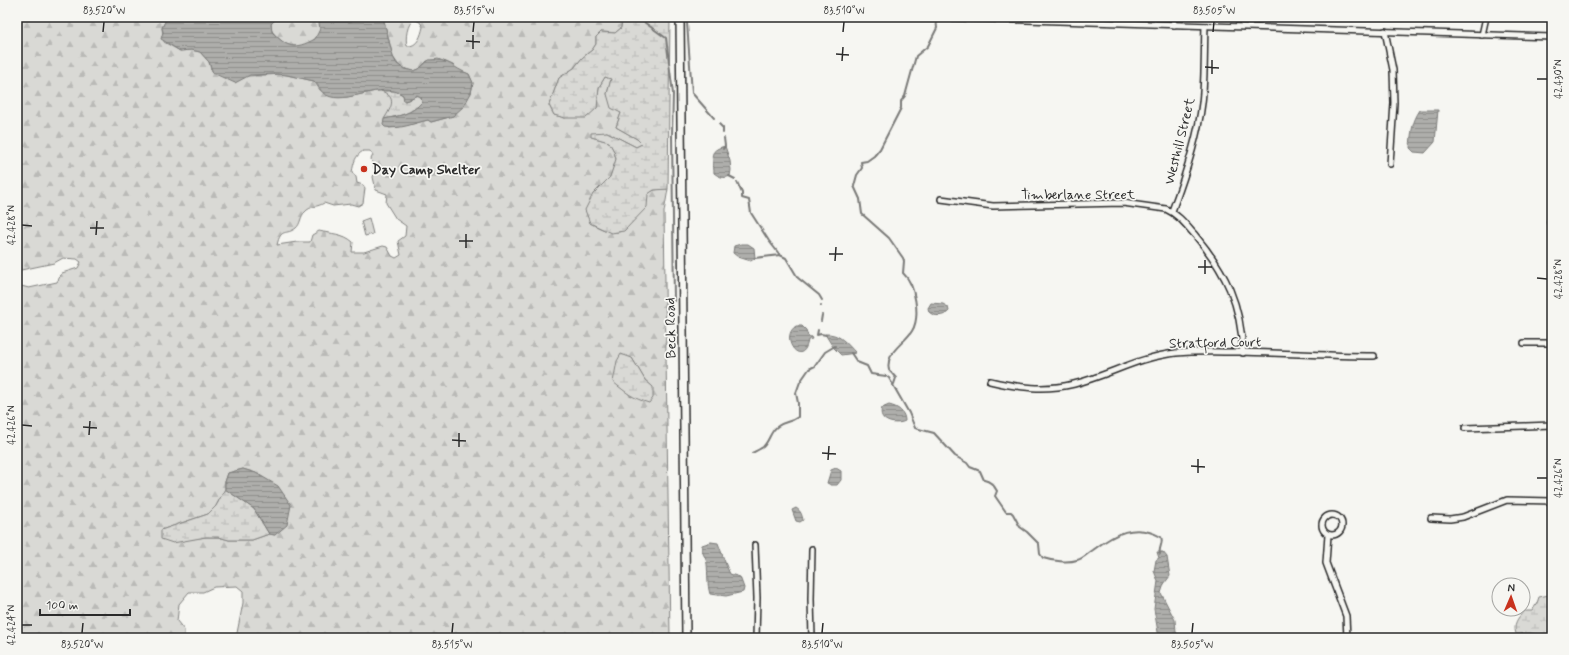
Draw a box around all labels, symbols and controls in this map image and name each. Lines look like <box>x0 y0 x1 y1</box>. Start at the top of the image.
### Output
text: 83.520°W <box>83 4 125 18</box>
text: 83.515°W <box>454 4 494 18</box>
text: 83.510°W <box>824 4 864 18</box>
text: 83.505°W <box>1193 4 1235 18</box>
text: 42.430°N <box>1552 59 1566 99</box>
street label: Westhill Street <box>1160 95 1200 187</box>
place label: Day Camp Shelter <box>372 161 480 179</box>
marker: Day Camp Shelter <box>359 164 369 174</box>
street label: Timberlane Street <box>1021 186 1136 204</box>
text: 42.428°N <box>5 205 19 245</box>
text: 42.428°N <box>1552 259 1566 299</box>
street label: Beck Road <box>661 297 681 359</box>
street label: Stratford Court <box>1169 333 1261 355</box>
text: 42.426°N <box>5 405 19 445</box>
text: 42.426°N <box>1552 458 1566 498</box>
north arrow <box>1491 577 1531 617</box>
text: N <box>1507 581 1515 595</box>
scale bar <box>40 591 130 617</box>
text: 100 m <box>46 598 78 614</box>
text: 42.424°N <box>5 604 19 645</box>
text: 83.520°W <box>61 638 103 652</box>
text: 83.515°W <box>432 638 472 652</box>
text: 83.510°W <box>802 638 842 652</box>
text: 83.505°W <box>1171 638 1213 652</box>

